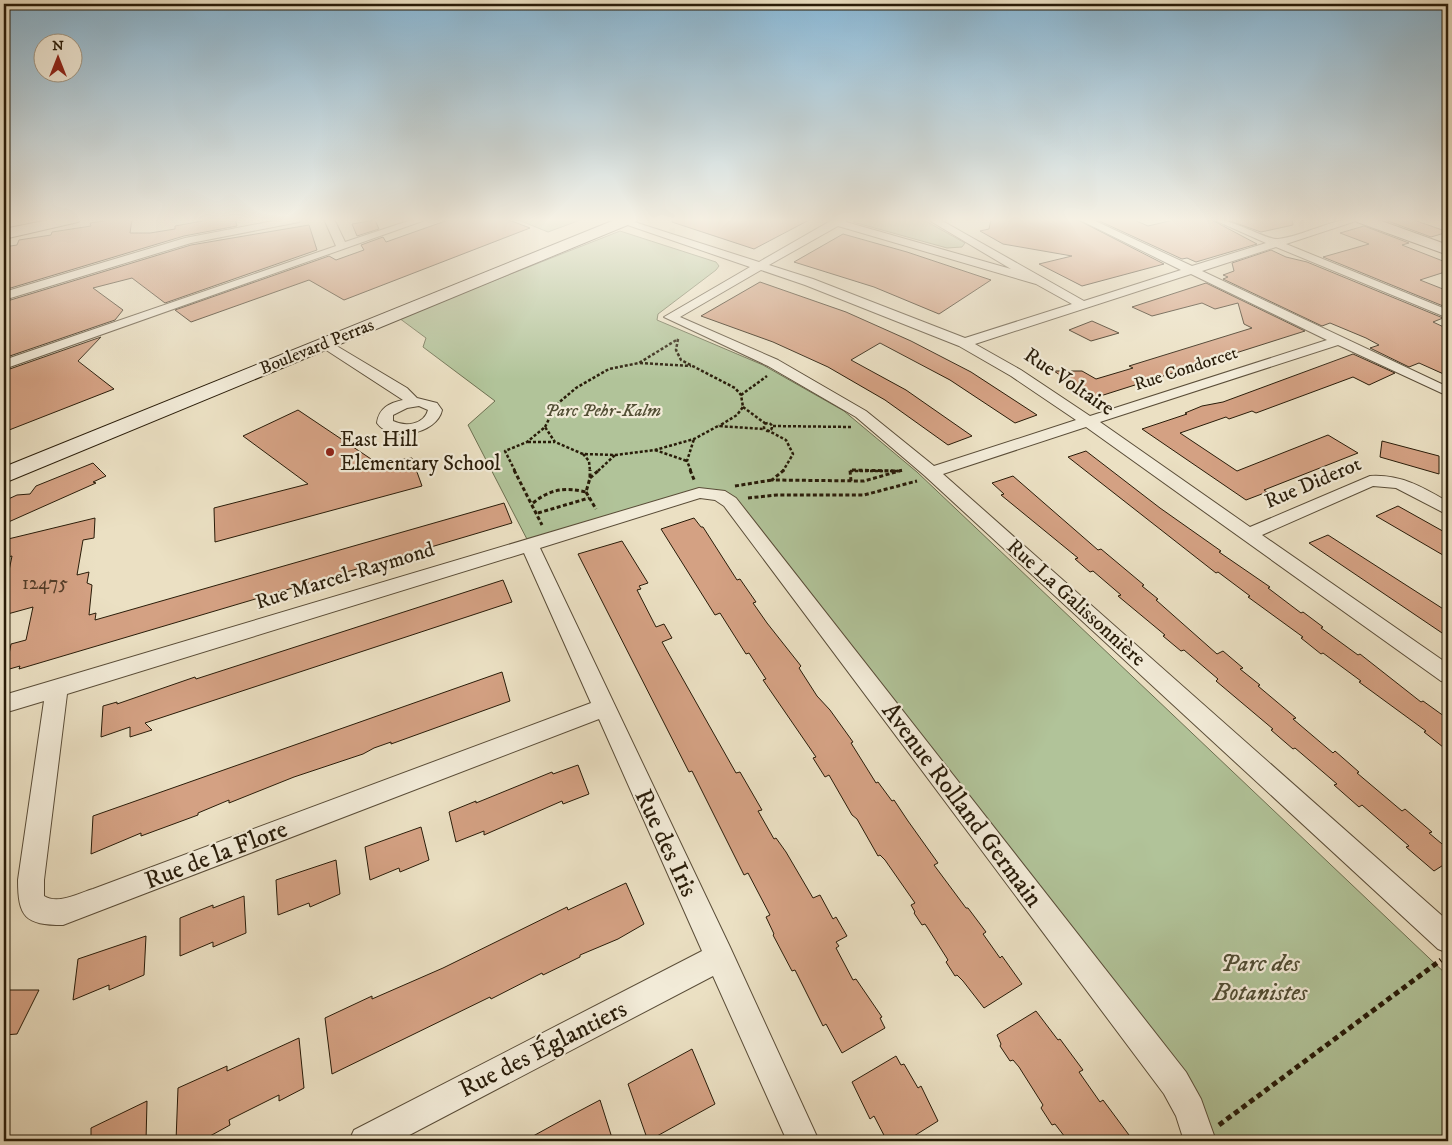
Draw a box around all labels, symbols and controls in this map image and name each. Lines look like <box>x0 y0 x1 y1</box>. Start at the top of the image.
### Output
north arrow <box>32 32 82 82</box>
text: N <box>52 37 64 55</box>
street label: Boulevard Perras <box>257 314 377 380</box>
street label: Rue Voltaire <box>1019 342 1119 422</box>
street label: Rue Condorcet <box>1132 342 1241 396</box>
park label: Parc Pehr-Kalm <box>545 400 661 422</box>
place label: East Hill Elementary School <box>340 427 501 477</box>
marker: East Hill Elementary School <box>324 446 336 458</box>
street label: Rue Diderot <box>1261 451 1365 515</box>
street label: Rue La Galissonnière <box>1001 534 1151 672</box>
street label: Rue Marcel-Raymond <box>252 536 438 616</box>
house number: 12475 <box>22 572 69 595</box>
street label: Avenue Rolland Germain <box>875 696 1049 914</box>
street label: Rue des Iris <box>628 784 704 902</box>
street label: Rue de la Flore <box>140 814 292 896</box>
park label: Parc des Botanistes <box>1212 948 1309 1008</box>
street label: Rue des Églantiers <box>454 993 632 1105</box>

